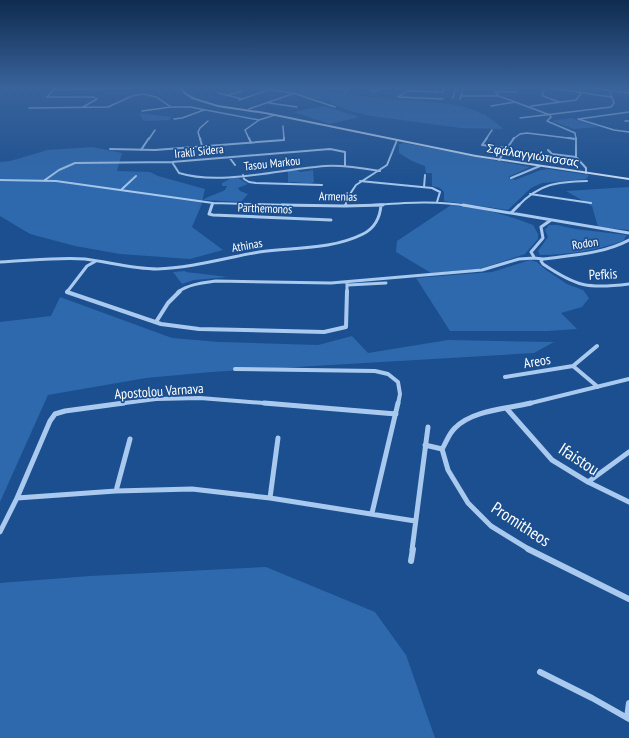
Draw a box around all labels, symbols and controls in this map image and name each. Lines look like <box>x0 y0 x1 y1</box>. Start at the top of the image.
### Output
street label: Σφάλαγγιώτισσας <box>486 140 581 170</box>
street label: Irakli Sidera <box>174 141 225 161</box>
street label: Tasou Markou <box>243 153 301 173</box>
street label: Armenias <box>319 188 357 204</box>
street label: Parthemonos <box>237 200 293 216</box>
street label: Rodon <box>571 234 599 252</box>
street label: Athinas <box>231 235 263 255</box>
street label: Pefkis <box>588 264 618 284</box>
street label: Areos <box>522 350 552 372</box>
street label: Apostolou Varnava <box>114 379 204 403</box>
street label: Ifaistou <box>555 438 603 480</box>
street label: Promitheos <box>487 497 555 551</box>

